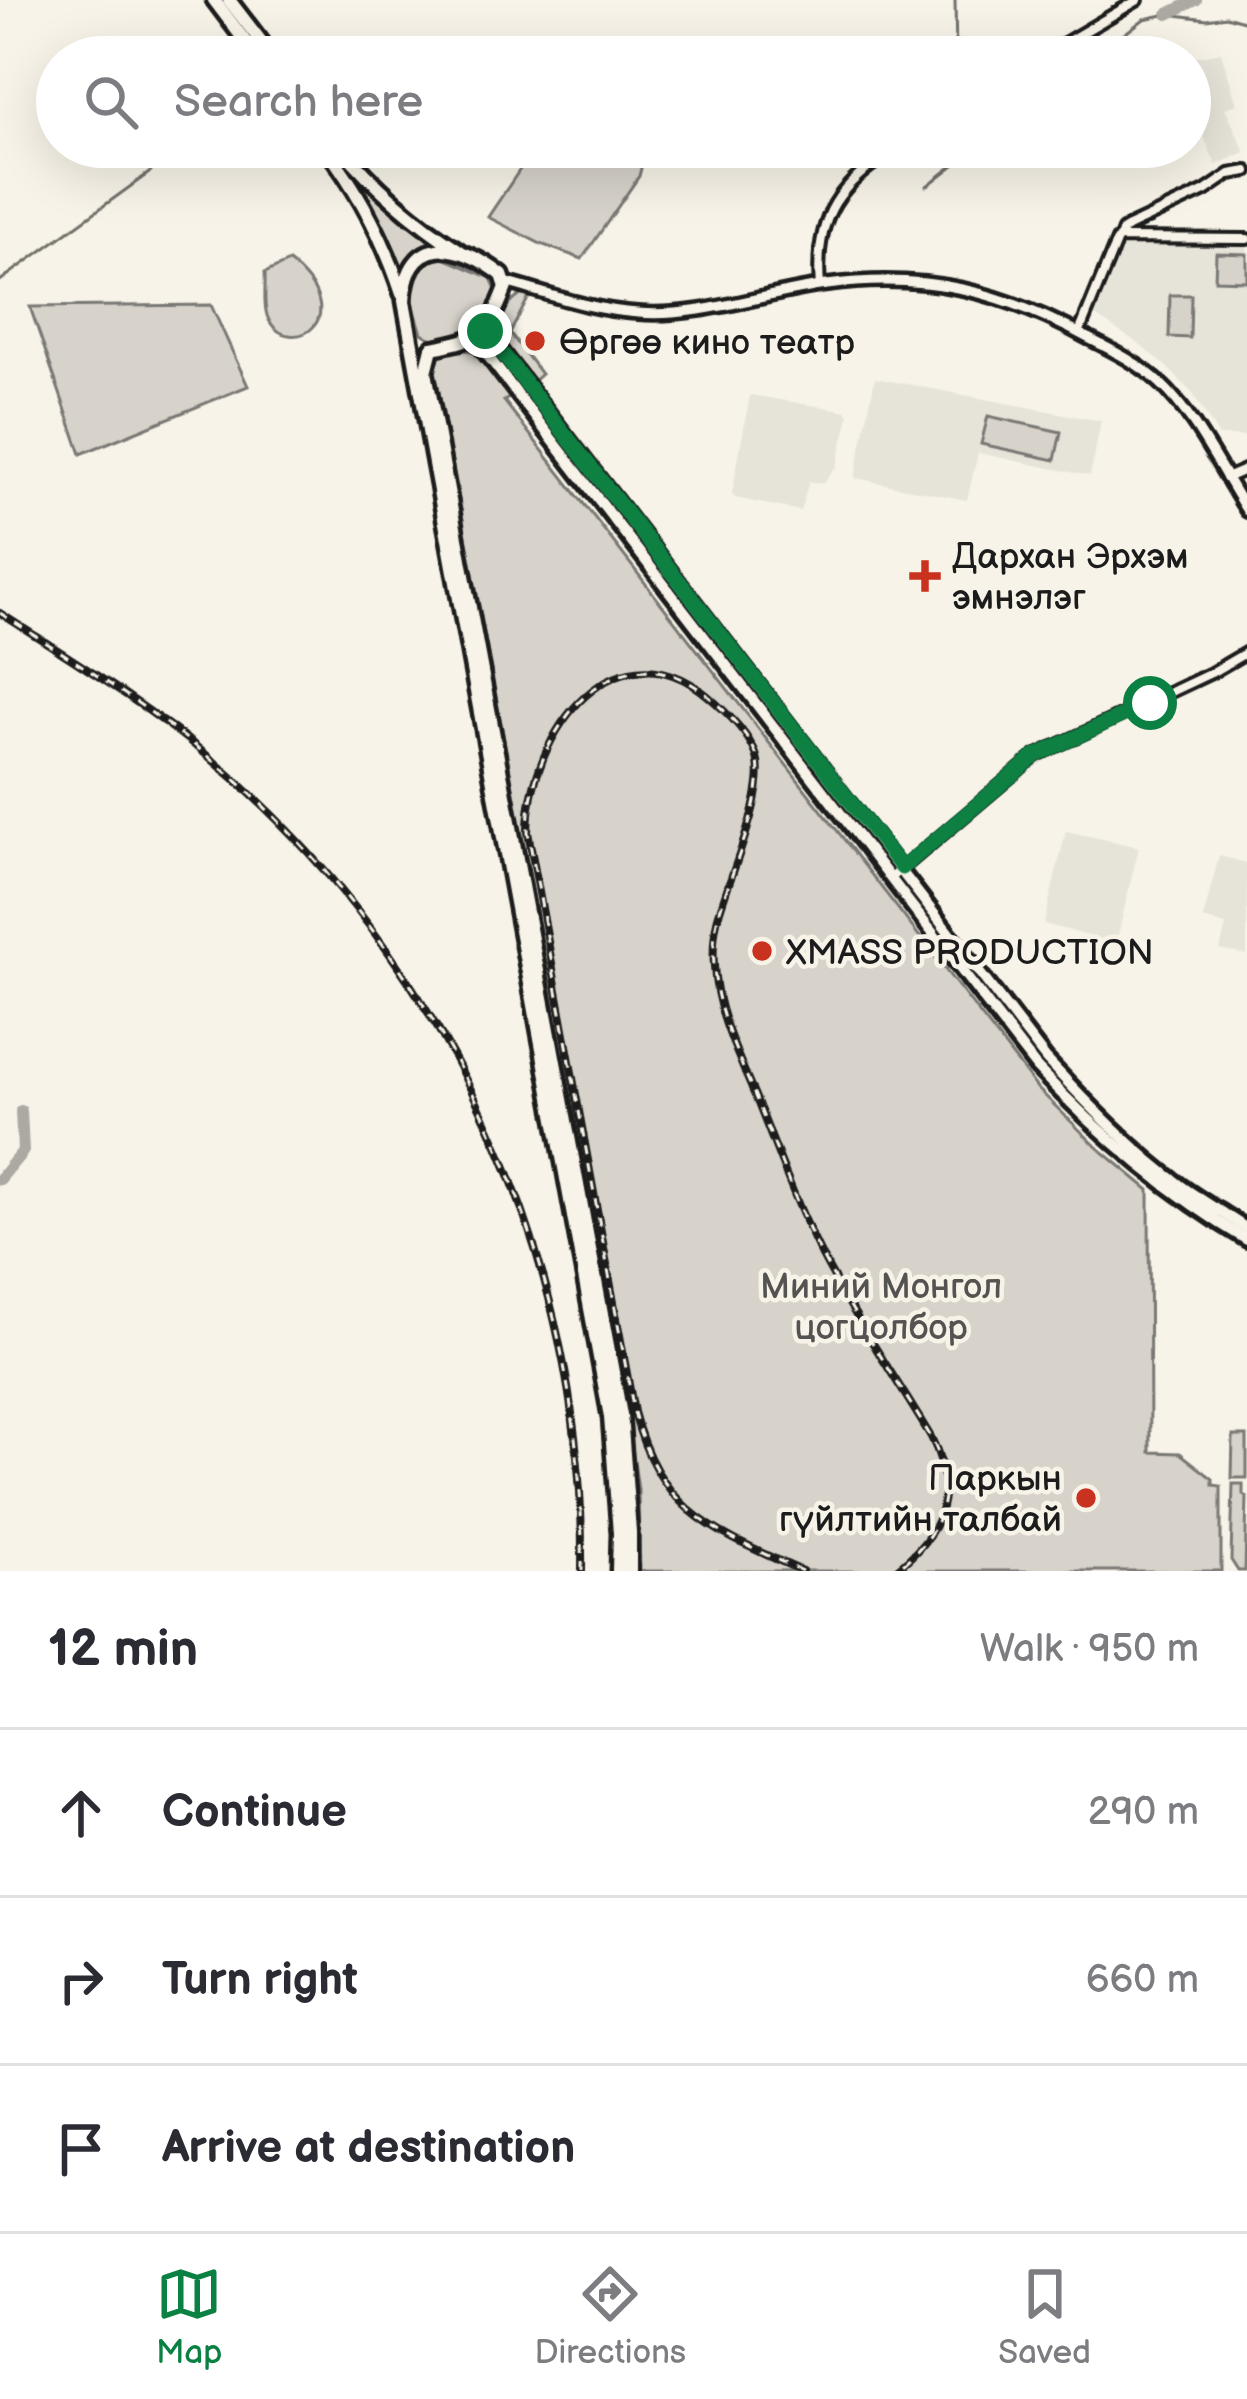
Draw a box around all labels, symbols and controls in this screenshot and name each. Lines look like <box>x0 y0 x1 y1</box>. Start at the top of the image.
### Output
search box <box>36 36 1211 168</box>
icon: search <box>78 69 144 135</box>
text: Search here <box>174 75 423 130</box>
route end <box>458 304 512 358</box>
place label: Өргөө кино театр <box>559 322 855 365</box>
marker: Өргөө кино театр <box>522 328 548 354</box>
place label: Дархан Эрхэм эмнэлэг <box>952 536 1189 620</box>
marker: Дархан Эрхэм эмнэлэг <box>909 560 941 592</box>
route start <box>1123 676 1177 730</box>
place label: XMASS PRODUCTION <box>785 932 1154 975</box>
marker: XMASS PRODUCTION <box>749 938 775 964</box>
park label: Миний Монгол цогцолбор <box>760 1266 1002 1350</box>
place label: Паркын гүйлтийн талбай <box>779 1458 1062 1542</box>
marker: Паркын гүйлтийн талбай <box>1073 1485 1099 1511</box>
text: 12 min <box>48 1619 198 1680</box>
text: Walk · 950 m <box>980 1626 1199 1673</box>
icon: ahead <box>48 1780 114 1846</box>
text: Continue <box>162 1785 347 1840</box>
text: 290 m <box>1088 1789 1199 1836</box>
icon: right <box>48 1948 114 2014</box>
text: Turn right <box>162 1953 358 2008</box>
text: 660 m <box>1086 1957 1199 2004</box>
icon: arrive <box>48 2116 114 2182</box>
text: Arrive at destination <box>162 2121 575 2176</box>
tab: Map <box>156 2261 222 2373</box>
tab: Directions <box>535 2261 686 2373</box>
tab: Saved <box>998 2261 1091 2373</box>

